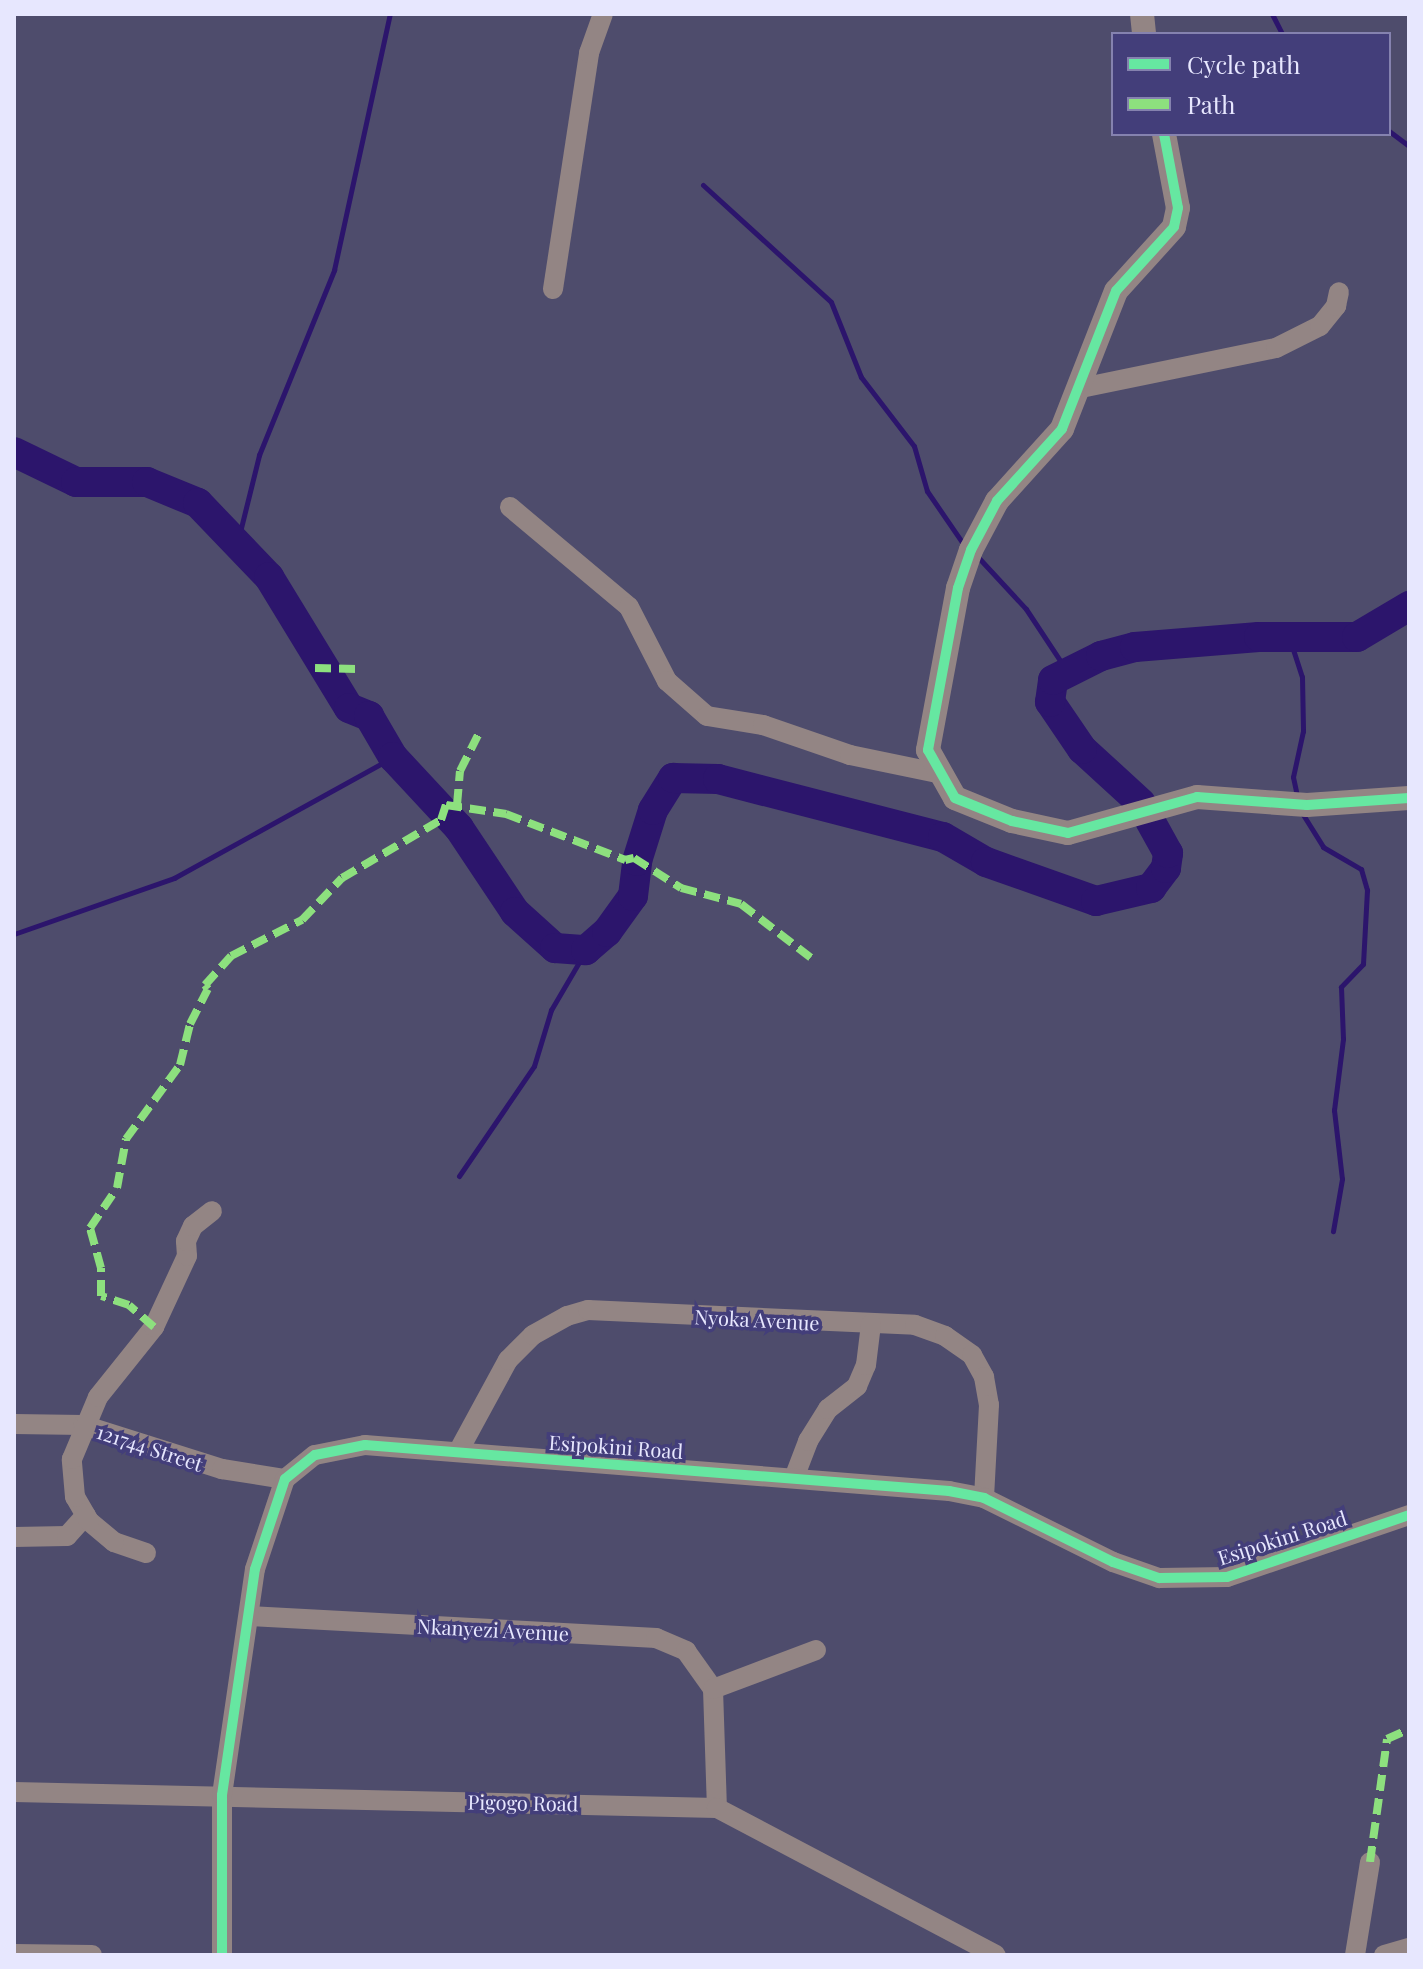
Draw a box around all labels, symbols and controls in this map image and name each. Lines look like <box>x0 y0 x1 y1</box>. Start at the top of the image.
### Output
legend <box>1111 32 1391 136</box>
text: Cycle path <box>1187 48 1300 80</box>
text: Path <box>1187 88 1235 120</box>
street label: Nyoka Avenue <box>693 1304 821 1334</box>
street label: 121744 Street <box>94 1419 206 1475</box>
street label: Esipokini Road <box>548 1429 684 1463</box>
street label: Esipokini Road <box>1214 1505 1350 1569</box>
street label: Nkanyezi Avenue <box>416 1613 570 1645</box>
street label: Pigogo Road <box>467 1789 579 1815</box>

